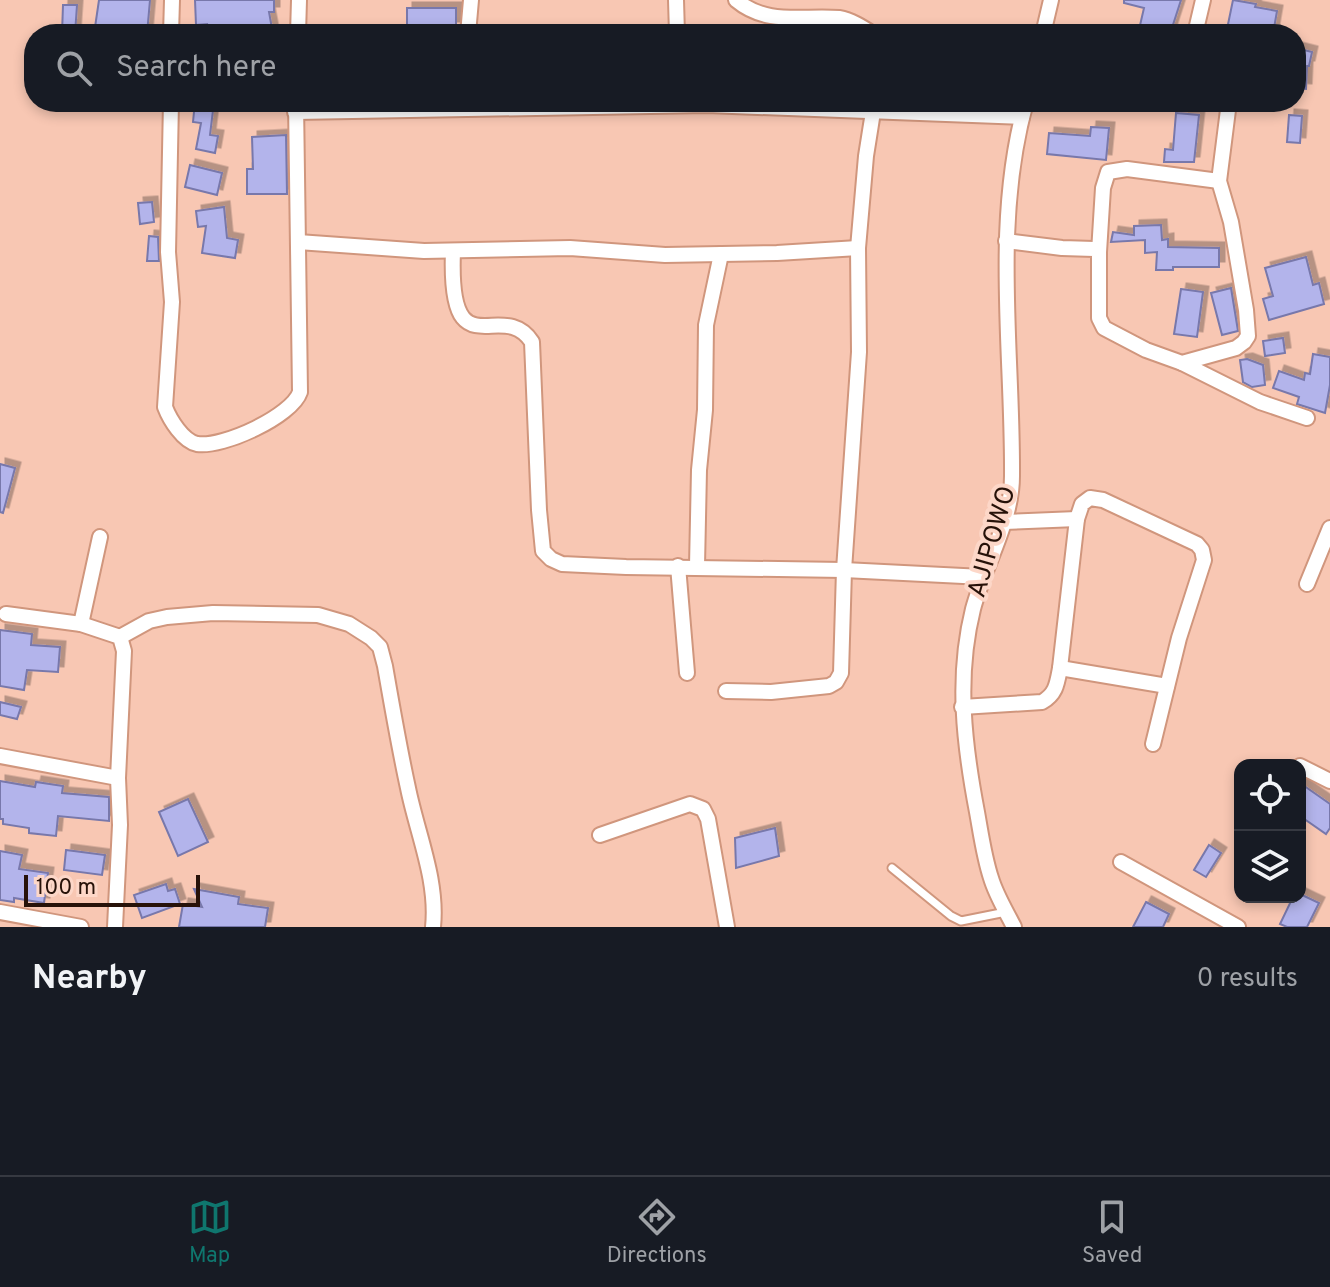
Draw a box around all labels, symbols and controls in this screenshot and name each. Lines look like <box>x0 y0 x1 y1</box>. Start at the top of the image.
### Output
search box <box>24 24 1306 112</box>
icon: search <box>52 46 96 90</box>
text: Search here <box>116 50 276 87</box>
street label: AJIPOWO <box>961 482 1025 602</box>
map controls <box>1234 759 1306 903</box>
button: locate <box>1234 759 1306 831</box>
button: layers <box>1234 831 1306 903</box>
scale bar <box>24 871 200 907</box>
text: 100 m <box>36 875 96 902</box>
text: Nearby <box>32 958 147 1001</box>
text: 0 results <box>1197 963 1298 996</box>
tab: Map <box>188 1195 232 1270</box>
tab: Directions <box>607 1195 707 1270</box>
tab: Saved <box>1082 1195 1142 1270</box>

